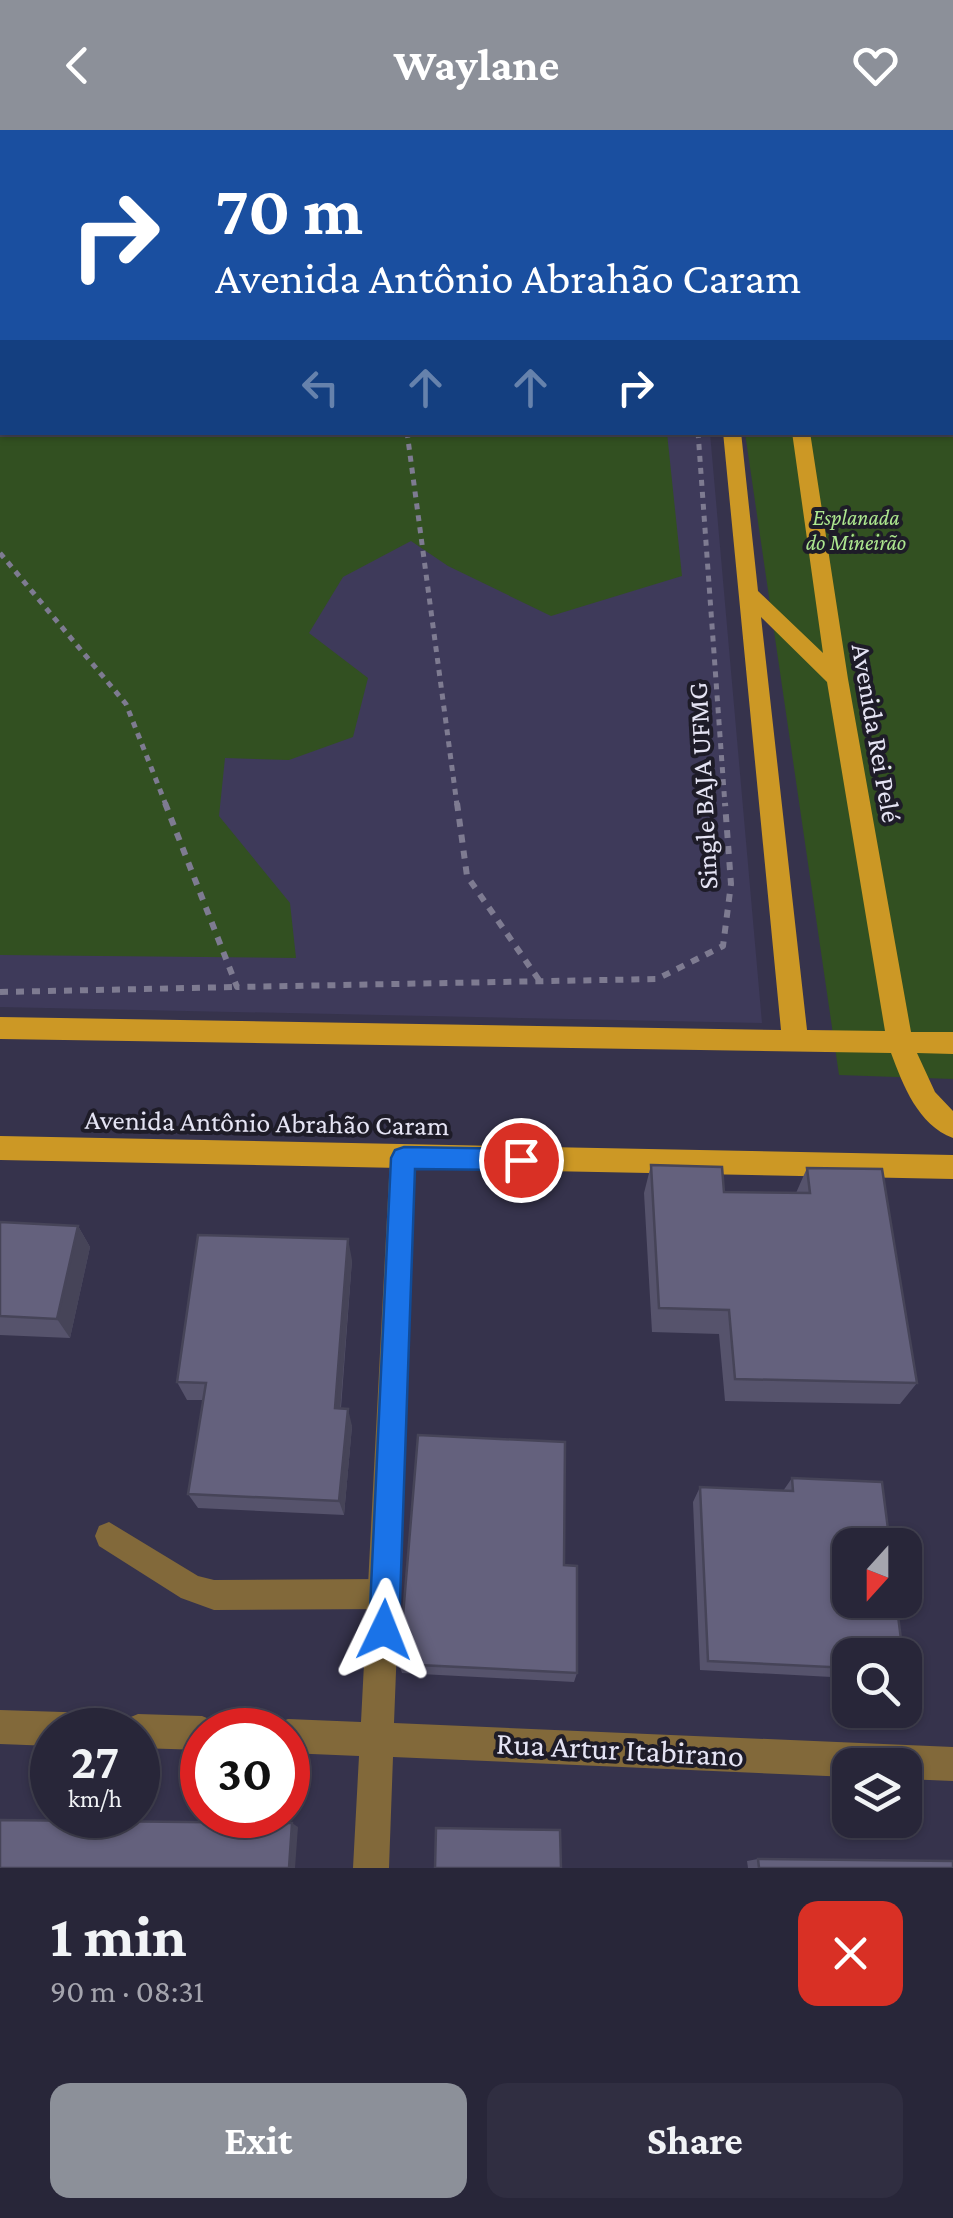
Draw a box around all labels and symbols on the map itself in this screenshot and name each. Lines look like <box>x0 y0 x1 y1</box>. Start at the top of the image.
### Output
park label: Esplanada do Mineirão <box>806 505 906 555</box>
street label: Avenida Rei Pelé <box>846 641 907 825</box>
street label: Single BAJA UFMG <box>682 682 723 890</box>
street label: Avenida Antônio Abrahão Caram <box>84 1104 450 1141</box>
pin <box>479 1118 564 1203</box>
north arrow <box>832 1528 922 1618</box>
position arrow <box>332 1578 436 1682</box>
speed limit sign: 30 <box>180 1708 310 1838</box>
street label: Rua Artur Itabirano <box>495 1725 745 1773</box>

